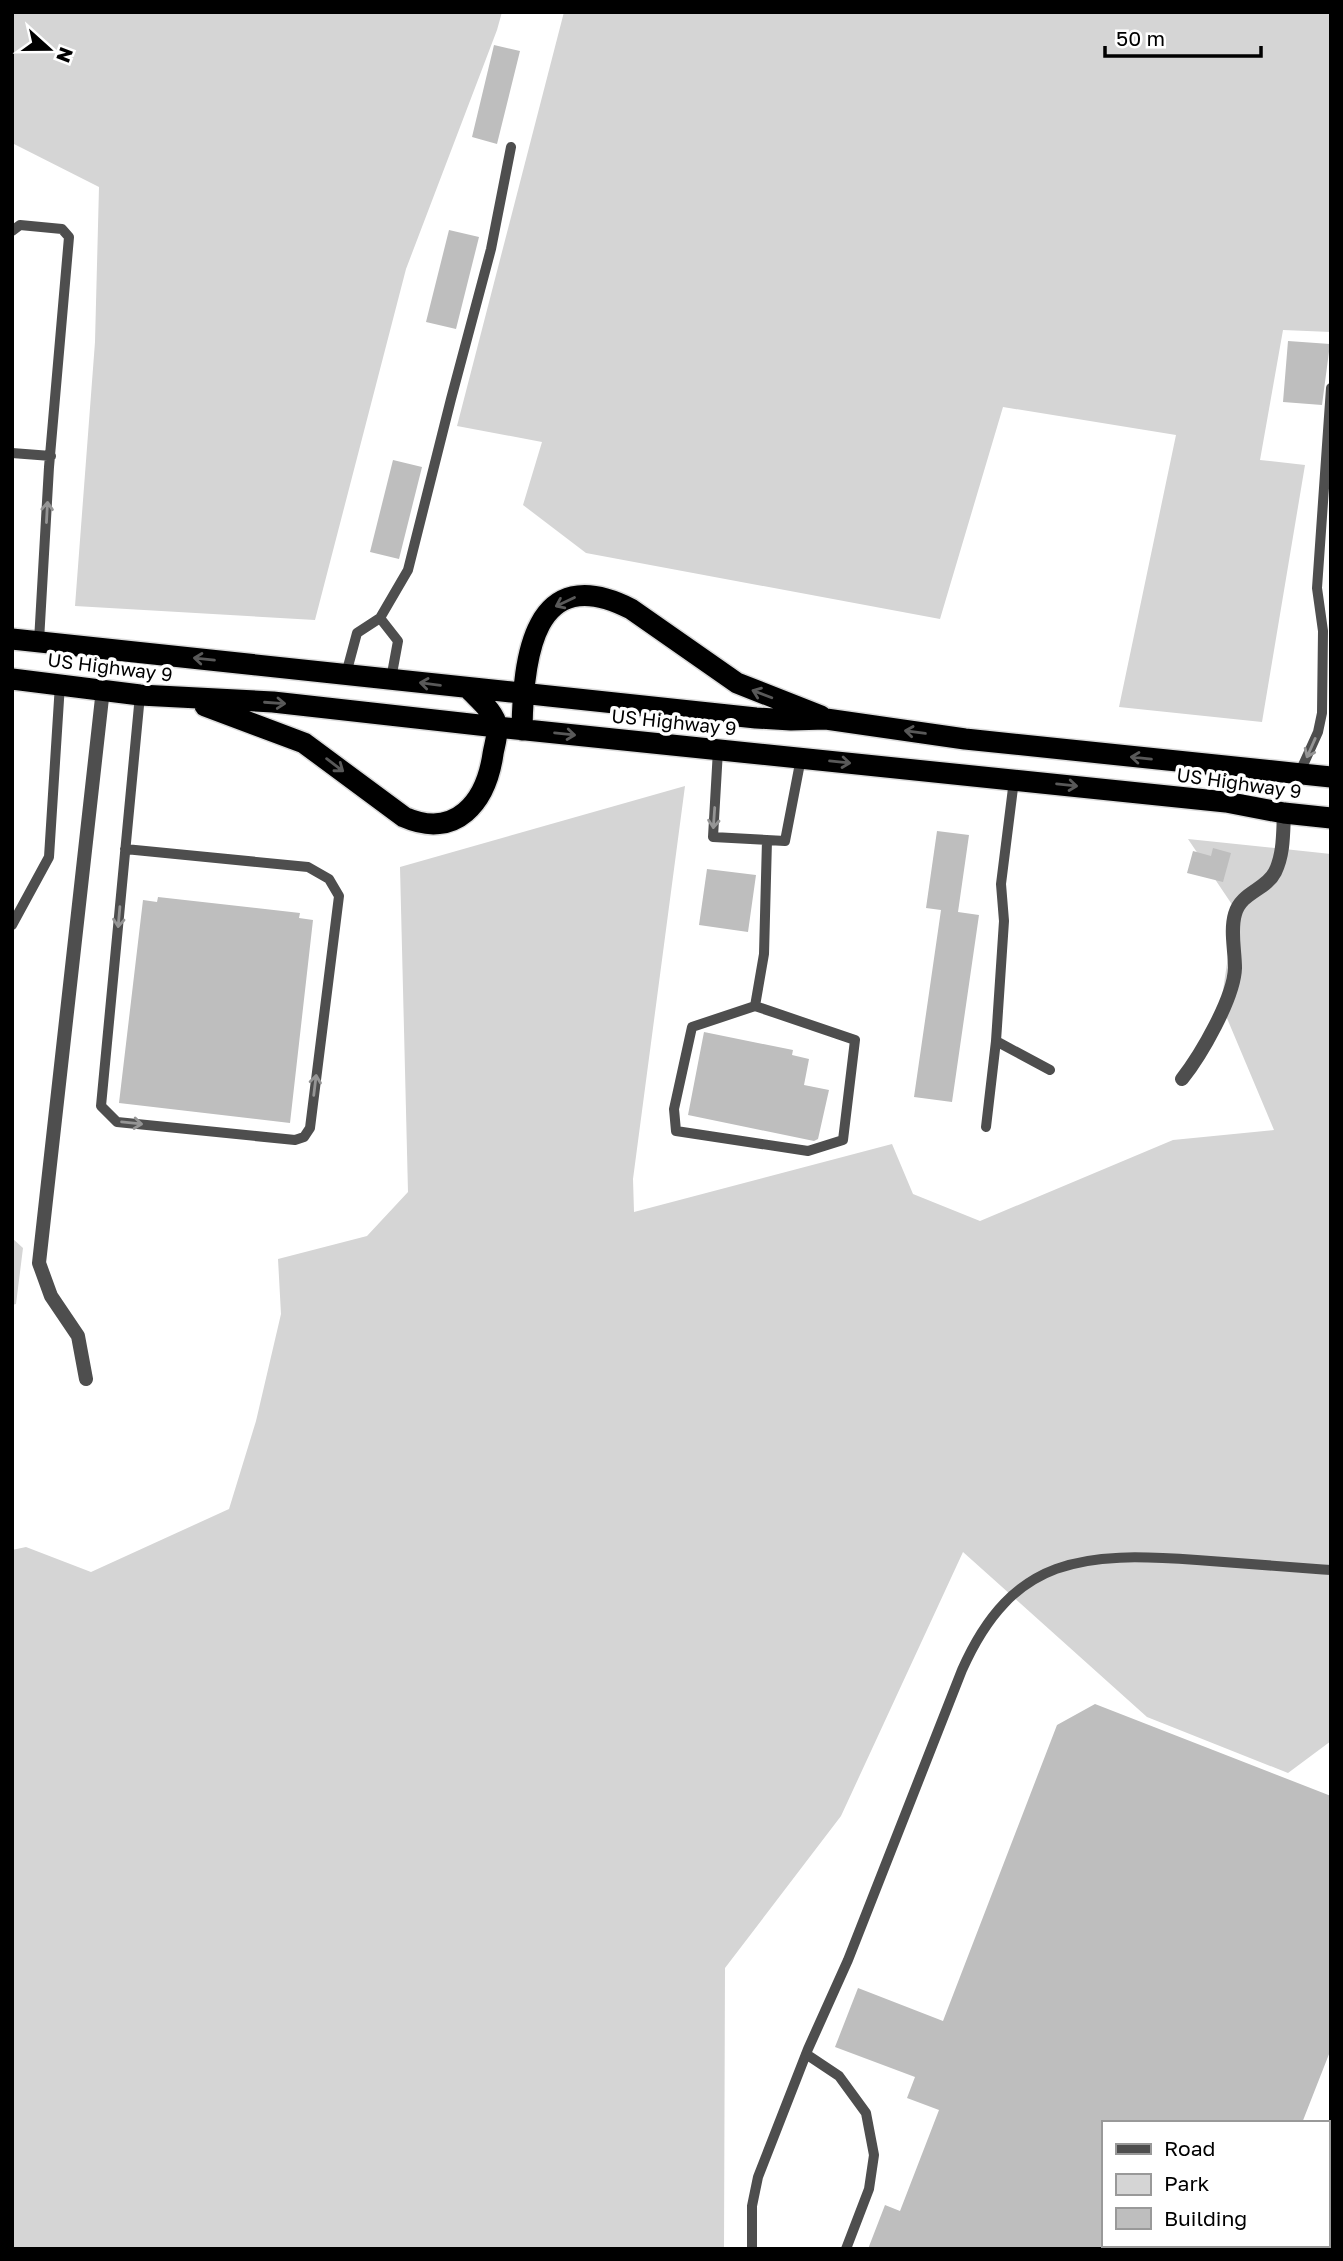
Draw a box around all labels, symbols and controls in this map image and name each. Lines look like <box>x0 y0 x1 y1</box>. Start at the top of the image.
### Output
north arrow <box>14 14 84 84</box>
scale bar <box>1105 14 1261 58</box>
text: 50 m <box>1116 25 1165 51</box>
text: N <box>52 44 79 66</box>
one-way arrow <box>41 501 54 523</box>
one-way arrow <box>555 596 576 609</box>
street label: US Highway 9 <box>46 647 174 686</box>
one-way arrow <box>193 652 216 665</box>
one-way arrow <box>419 677 442 690</box>
one-way arrow <box>752 686 774 699</box>
one-way arrow <box>263 696 286 709</box>
street label: US Highway 9 <box>610 703 738 740</box>
one-way arrow <box>904 725 927 738</box>
one-way arrow <box>553 728 576 741</box>
one-way arrow <box>1304 737 1317 758</box>
one-way arrow <box>1130 751 1153 764</box>
one-way arrow <box>828 756 851 769</box>
one-way arrow <box>325 757 344 772</box>
street label: US Highway 9 <box>1175 762 1303 803</box>
one-way arrow <box>1055 779 1077 792</box>
one-way arrow <box>707 806 720 829</box>
one-way arrow <box>112 905 125 928</box>
one-way arrow <box>309 1074 322 1096</box>
one-way arrow <box>120 1117 143 1130</box>
legend <box>1102 2121 1329 2247</box>
text: Road <box>1164 2135 1215 2161</box>
text: Park <box>1164 2170 1210 2196</box>
text: Building <box>1164 2205 1247 2231</box>

